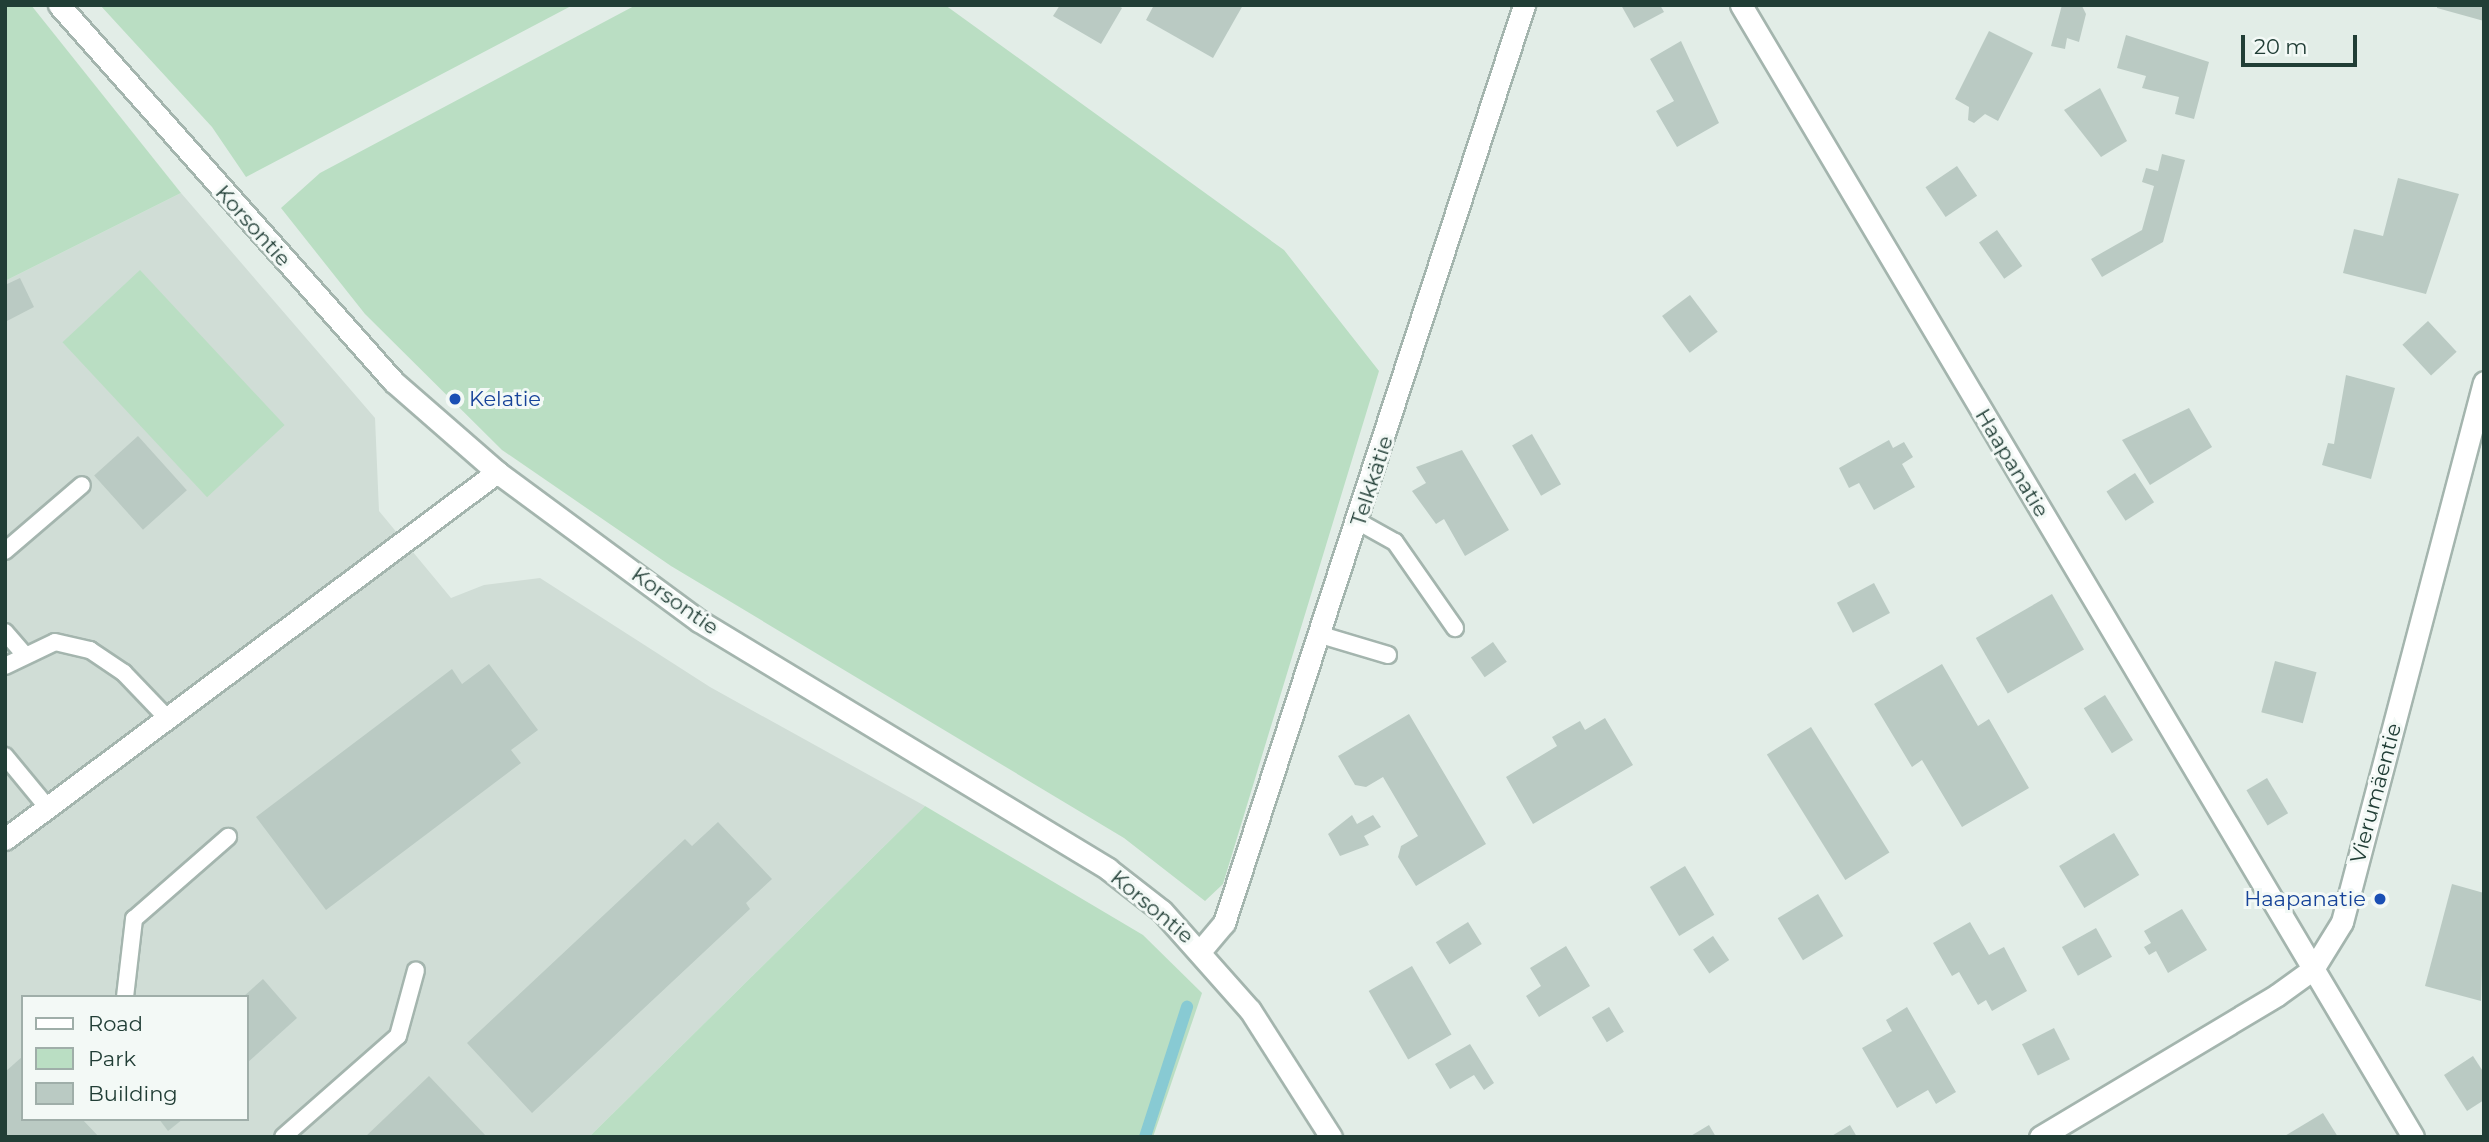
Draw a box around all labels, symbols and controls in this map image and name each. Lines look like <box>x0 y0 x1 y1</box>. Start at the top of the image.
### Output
scale bar <box>2244 21 2360 65</box>
text: 20 m <box>2254 34 2308 59</box>
street label: Korsontie <box>210 180 296 272</box>
place label: Kelatie <box>469 386 541 412</box>
marker: Kelatie <box>447 391 463 407</box>
street label: Haapanatie <box>1970 404 2054 522</box>
street label: Telkkätie <box>1346 433 1398 529</box>
street label: Korsontie <box>627 562 723 640</box>
street label: Vierumäentie <box>2345 720 2407 866</box>
street label: Korsontie <box>1105 865 1199 949</box>
place label: Haapanatie <box>2244 886 2366 912</box>
marker: Haapanatie <box>2372 891 2388 907</box>
legend <box>21 995 248 1121</box>
text: Road <box>88 1011 143 1036</box>
text: Park <box>88 1046 136 1071</box>
text: Building <box>88 1081 178 1106</box>

